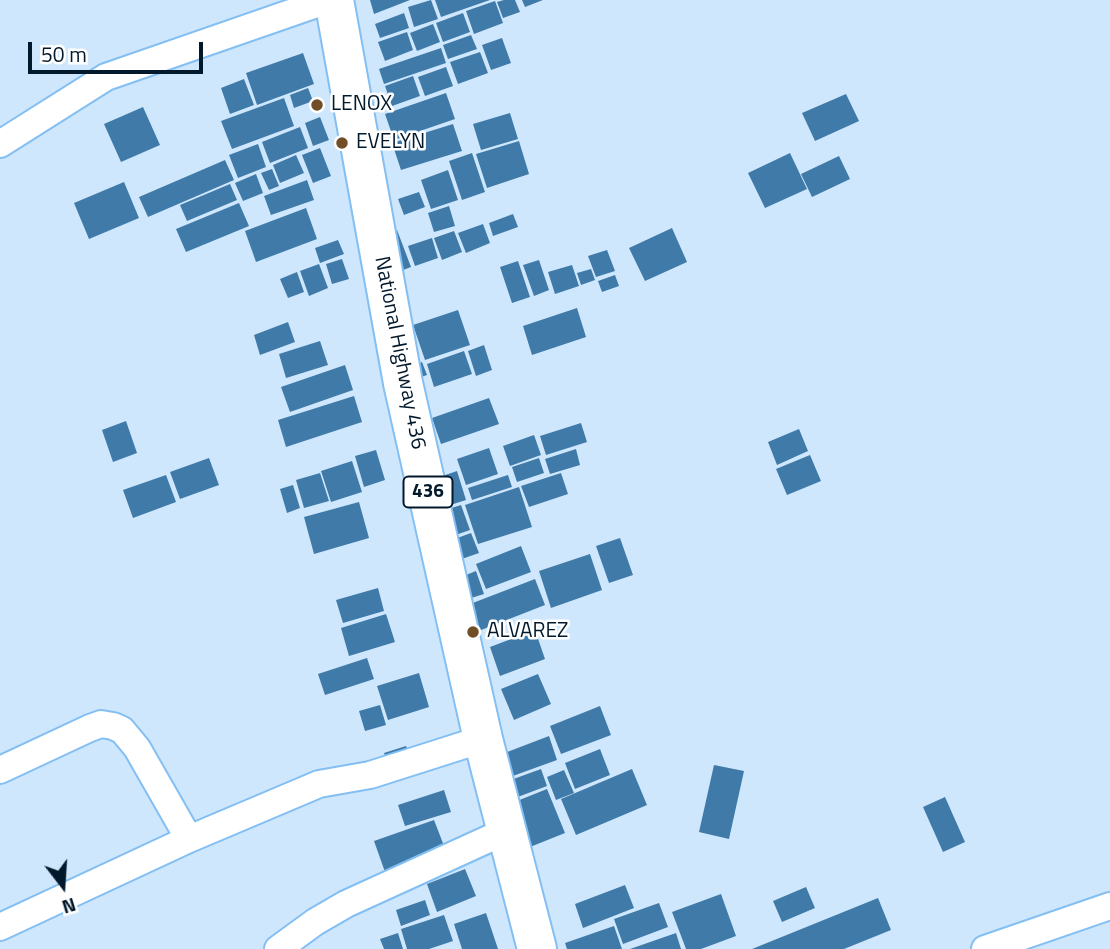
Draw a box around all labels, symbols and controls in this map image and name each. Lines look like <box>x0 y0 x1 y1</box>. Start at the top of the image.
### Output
scale bar <box>32 28 206 72</box>
text: 50 m <box>41 38 87 70</box>
place label: LENOX <box>331 92 392 118</box>
marker: LENOX <box>309 97 325 113</box>
place label: EVELYN <box>356 130 425 156</box>
marker: EVELYN <box>334 135 350 151</box>
street label: National Highway 436 <box>368 254 430 452</box>
road number: 436 <box>404 477 452 508</box>
place label: ALVAREZ <box>487 619 568 645</box>
marker: ALVAREZ <box>465 624 481 640</box>
north arrow <box>28 851 98 921</box>
text: N <box>59 891 80 922</box>

